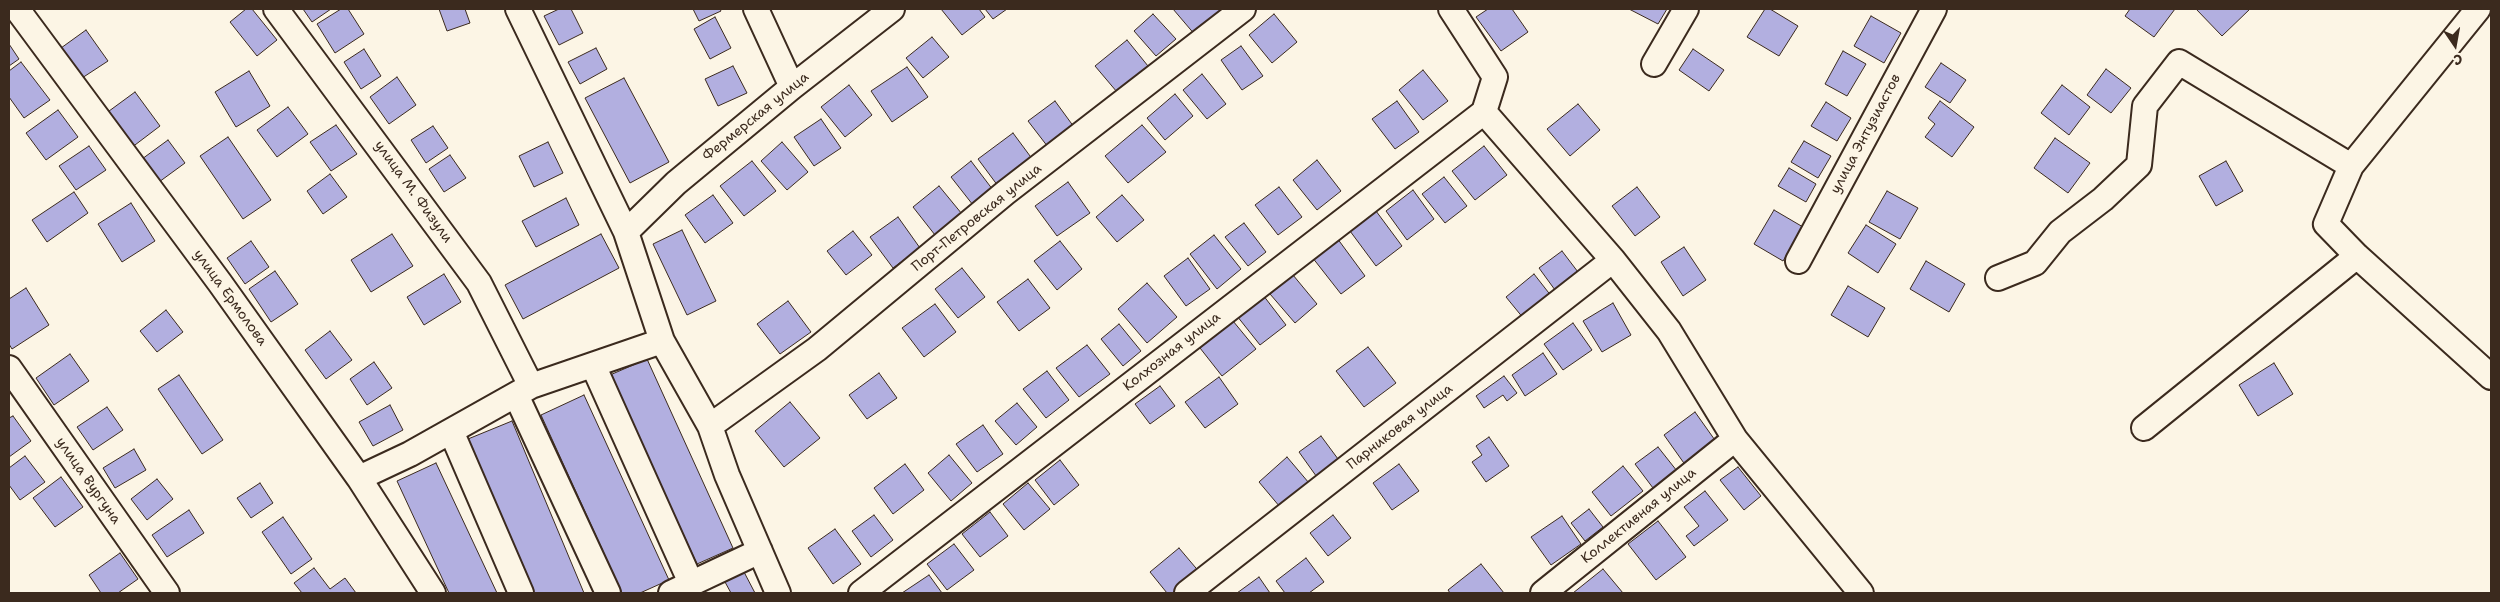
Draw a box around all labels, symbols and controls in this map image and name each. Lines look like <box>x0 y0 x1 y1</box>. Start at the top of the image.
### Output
north arrow <box>2430 20 2480 70</box>
text: С <box>2452 50 2464 69</box>
street label: Фермерская улица <box>699 69 813 165</box>
street label: улица Энтузиастов <box>1827 71 1905 197</box>
street label: улица М. Физули <box>370 138 456 246</box>
street label: Порт-Петровская улица <box>909 160 1045 276</box>
street label: улица Ермолова <box>190 247 270 349</box>
street label: Колхозная улица <box>1120 309 1224 395</box>
street label: Парниковая улица <box>1344 381 1456 473</box>
street label: улица Вургуна <box>52 434 124 528</box>
street label: Коллективная улица <box>1578 465 1700 567</box>

